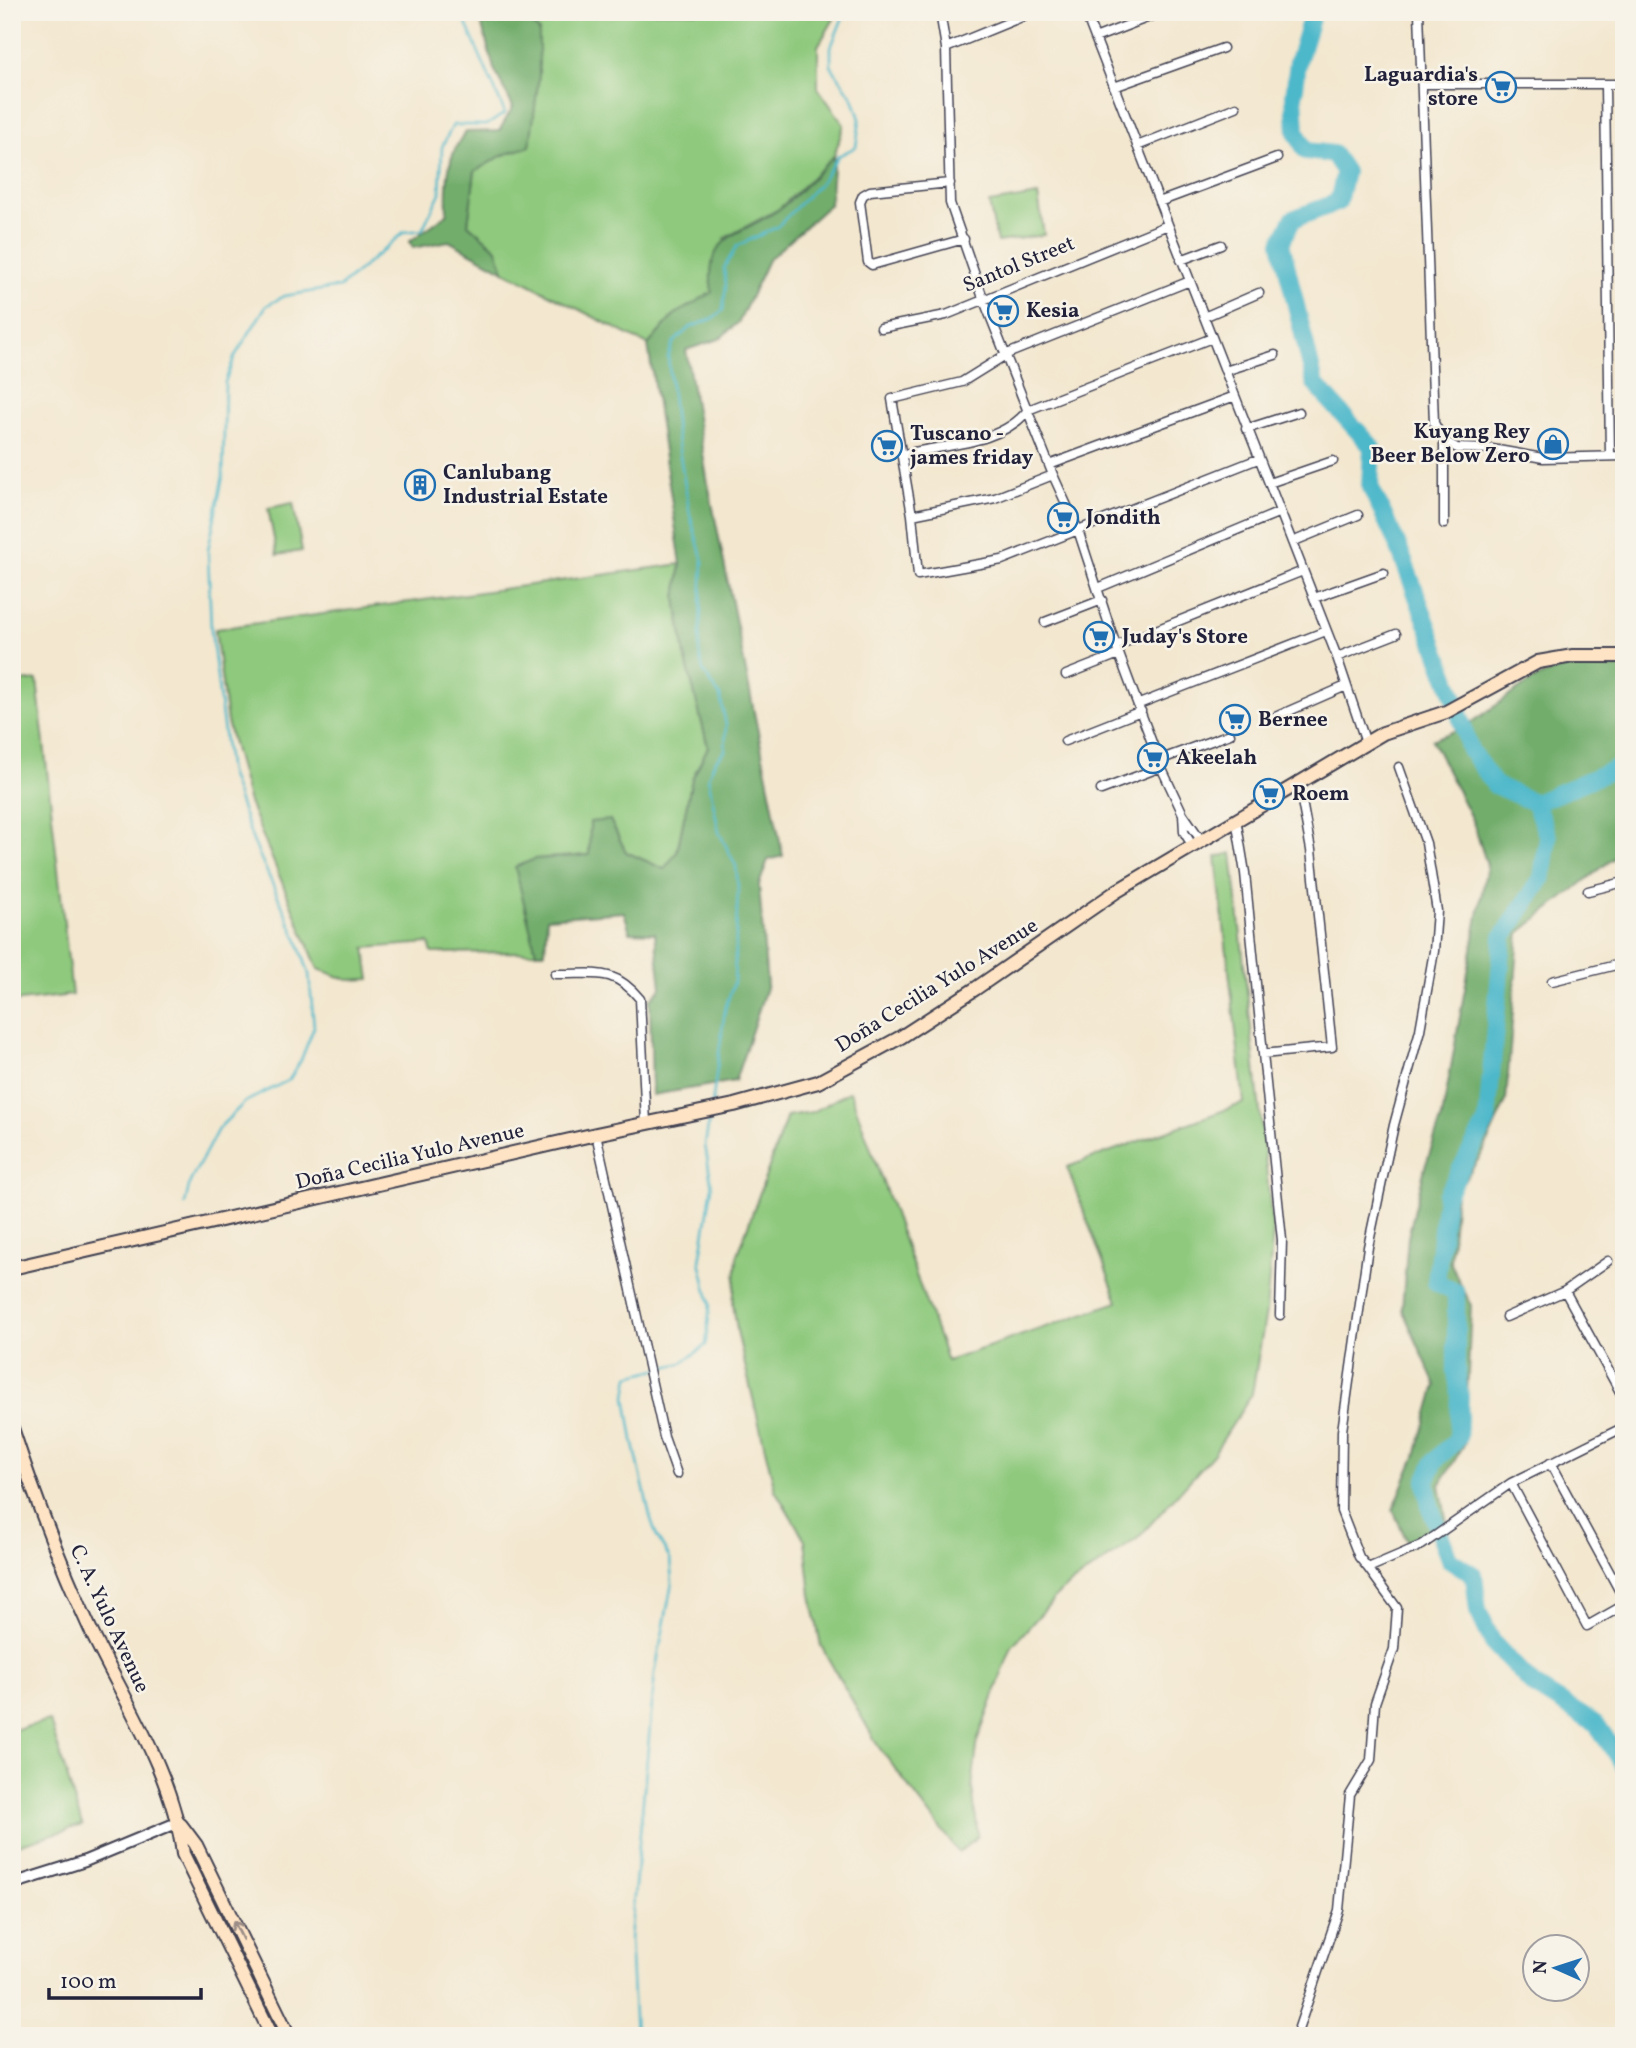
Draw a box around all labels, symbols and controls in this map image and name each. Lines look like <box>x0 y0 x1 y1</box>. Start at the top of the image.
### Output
place label: Laguardia's store <box>1364 61 1478 114</box>
supermarket icon: Laguardia's store <box>1484 70 1518 104</box>
street label: Santol Street <box>959 229 1079 301</box>
supermarket icon: Kesia <box>986 294 1020 328</box>
place label: Kesia <box>1026 297 1080 326</box>
place label: Kuyang Rey Beer Below Zero <box>1371 418 1530 471</box>
place label: Tuscano - james friday <box>910 420 1034 473</box>
shop icon: Kuyang Rey Beer Below Zero <box>1536 427 1570 461</box>
supermarket icon: Tuscano - james friday <box>870 429 904 463</box>
place label: Canlubang Industrial Estate <box>443 459 608 512</box>
building icon: Canlubang Industrial Estate <box>403 468 437 502</box>
supermarket icon: Jondith <box>1046 501 1080 535</box>
place label: Jondith <box>1085 504 1161 533</box>
supermarket icon: Juday's Store <box>1082 620 1116 654</box>
place label: Juday's Store <box>1121 623 1248 652</box>
supermarket icon: Bernee <box>1218 703 1252 737</box>
place label: Bernee <box>1258 706 1328 735</box>
supermarket icon: Akeelah <box>1136 741 1170 775</box>
place label: Akeelah <box>1176 744 1257 773</box>
supermarket icon: Roem <box>1252 777 1286 811</box>
place label: Roem <box>1292 780 1349 809</box>
street label: Doña Cecilia Yulo Avenue <box>830 912 1044 1060</box>
street label: Doña Cecilia Yulo Avenue <box>293 1117 527 1197</box>
street label: C. A. Yulo Avenue <box>62 1540 156 1698</box>
one-way arrow <box>230 1920 244 1941</box>
north arrow <box>1520 1932 1590 2002</box>
scale bar <box>49 1957 201 2001</box>
text: N <box>1528 1959 1554 1975</box>
text: 100 m <box>60 1968 117 1997</box>

